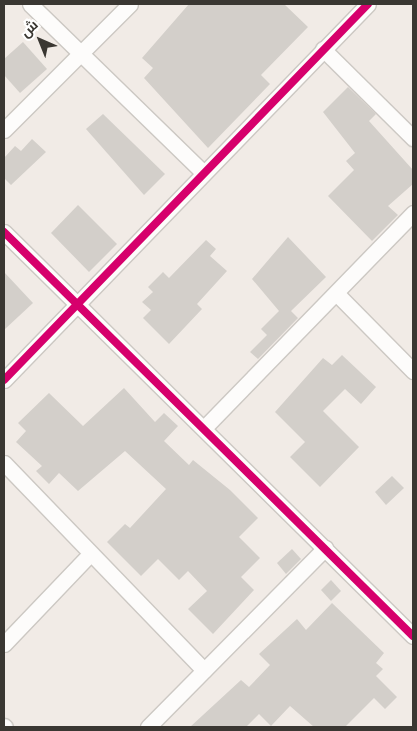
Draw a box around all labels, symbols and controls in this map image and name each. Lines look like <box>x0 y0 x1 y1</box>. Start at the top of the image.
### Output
north arrow <box>15 15 65 65</box>
text: ش <box>17 16 42 41</box>

